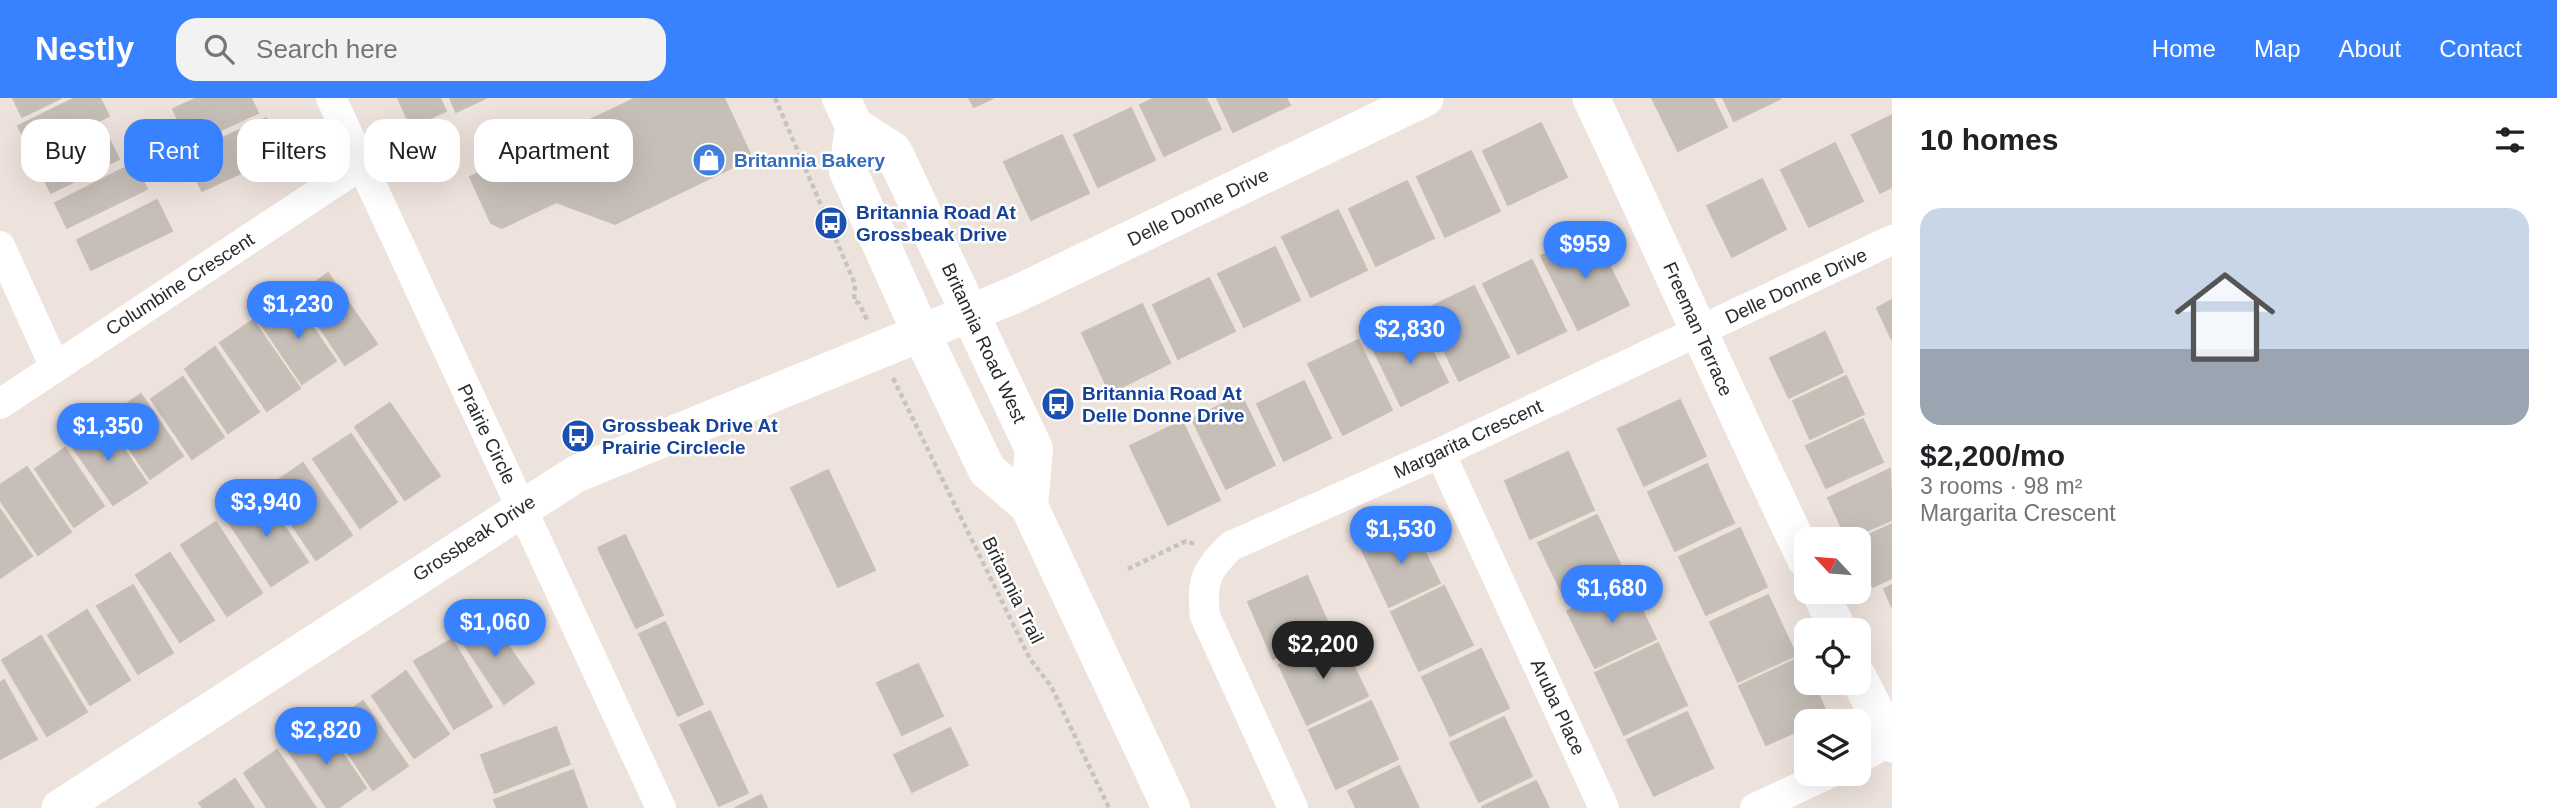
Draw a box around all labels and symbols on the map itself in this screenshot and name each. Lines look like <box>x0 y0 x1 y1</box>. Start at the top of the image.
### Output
shop icon: Britannia Bakery <box>690 141 728 179</box>
place label: Britannia Bakery <box>734 150 885 171</box>
street label: Delle Donne Drive <box>1124 164 1272 250</box>
place label: Britannia Road At Grossbeak Drive <box>856 202 1016 245</box>
bus stop icon: Britannia Road At Grossbeak Drive <box>812 204 850 242</box>
pin: $959 <box>1544 222 1626 281</box>
street label: Columbine Crescent <box>102 228 259 340</box>
street label: Delle Donne Drive <box>1722 244 1870 328</box>
street label: Freeman Terrace <box>1659 259 1737 399</box>
street label: Britannia Road West <box>938 260 1031 427</box>
pin: $1,230 <box>241 282 355 341</box>
pin: $2,830 <box>1353 306 1467 366</box>
street label: Prairie Circle <box>454 381 520 487</box>
place label: Britannia Road At Delle Donne Drive <box>1082 383 1245 426</box>
bus stop icon: Britannia Road At Delle Donne Drive <box>1039 385 1077 423</box>
street label: Margarita Crescent <box>1390 395 1546 483</box>
pin: $1,350 <box>51 404 165 463</box>
place label: Grossbeak Drive At Prairie Circlecle <box>602 415 778 458</box>
bus stop icon: Grossbeak Drive At Prairie Circlecle <box>559 417 597 455</box>
pin: $3,940 <box>209 480 323 539</box>
street label: Grossbeak Drive <box>409 491 539 585</box>
pin: $1,530 <box>1344 506 1458 566</box>
north arrow <box>1794 527 1871 604</box>
street label: Britannia Trail <box>978 533 1048 647</box>
pin: $1,680 <box>1555 566 1669 625</box>
pin: $1,060 <box>438 600 552 659</box>
pin: $2,200 <box>1266 622 1380 681</box>
street label: Aruba Place <box>1527 656 1589 758</box>
pin: $2,820 <box>269 708 383 767</box>

